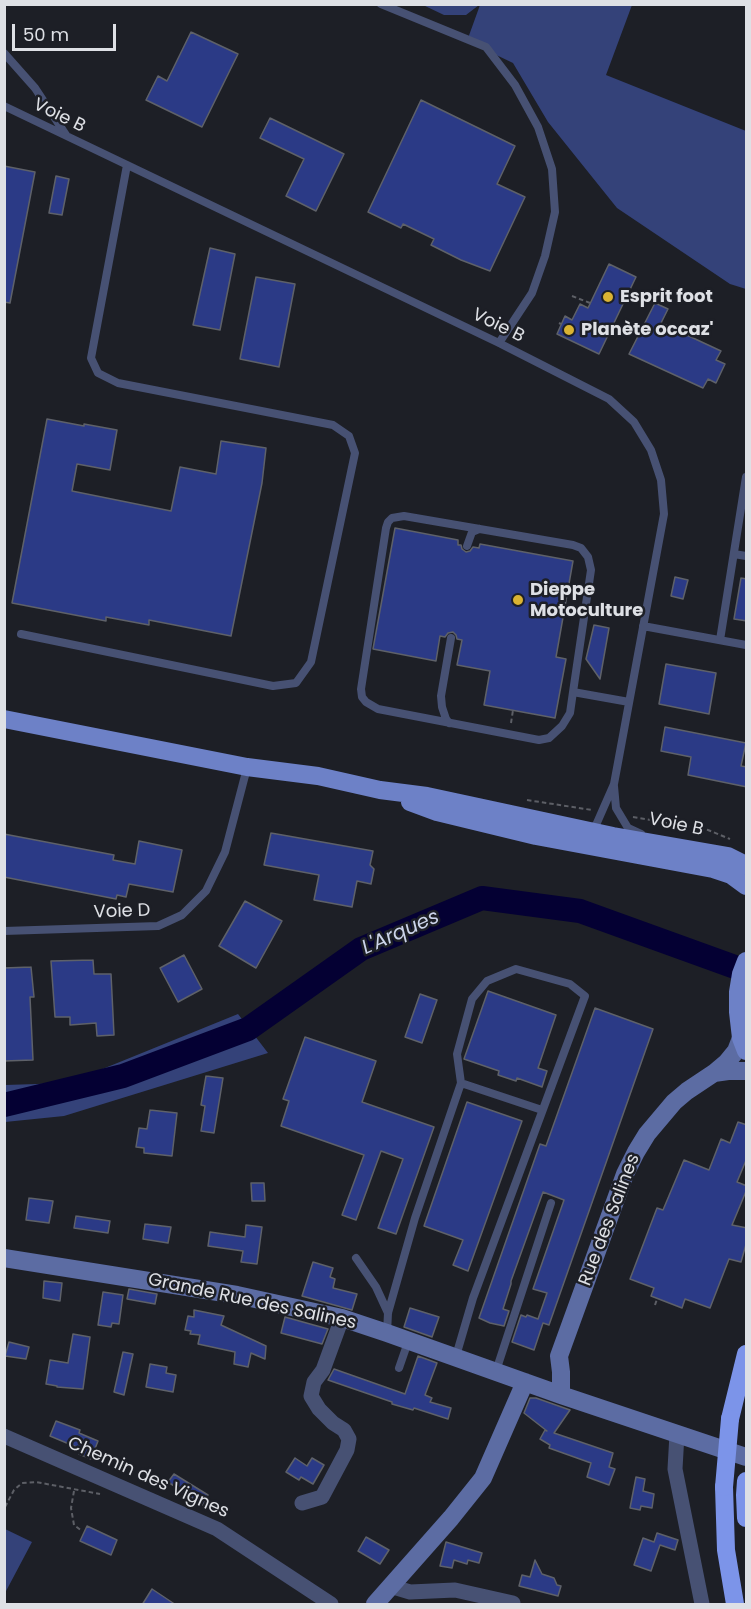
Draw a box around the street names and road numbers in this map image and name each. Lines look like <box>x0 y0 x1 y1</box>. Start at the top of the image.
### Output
street label: Voie B <box>29 94 89 138</box>
street label: Voie B <box>468 304 528 348</box>
street label: Voie B <box>647 809 705 841</box>
street label: Voie D <box>93 900 151 924</box>
street label: Rue des Salines <box>575 1151 645 1289</box>
street label: Grande Rue des Salines <box>146 1269 358 1335</box>
street label: Chemin des Vignes <box>64 1433 232 1523</box>

